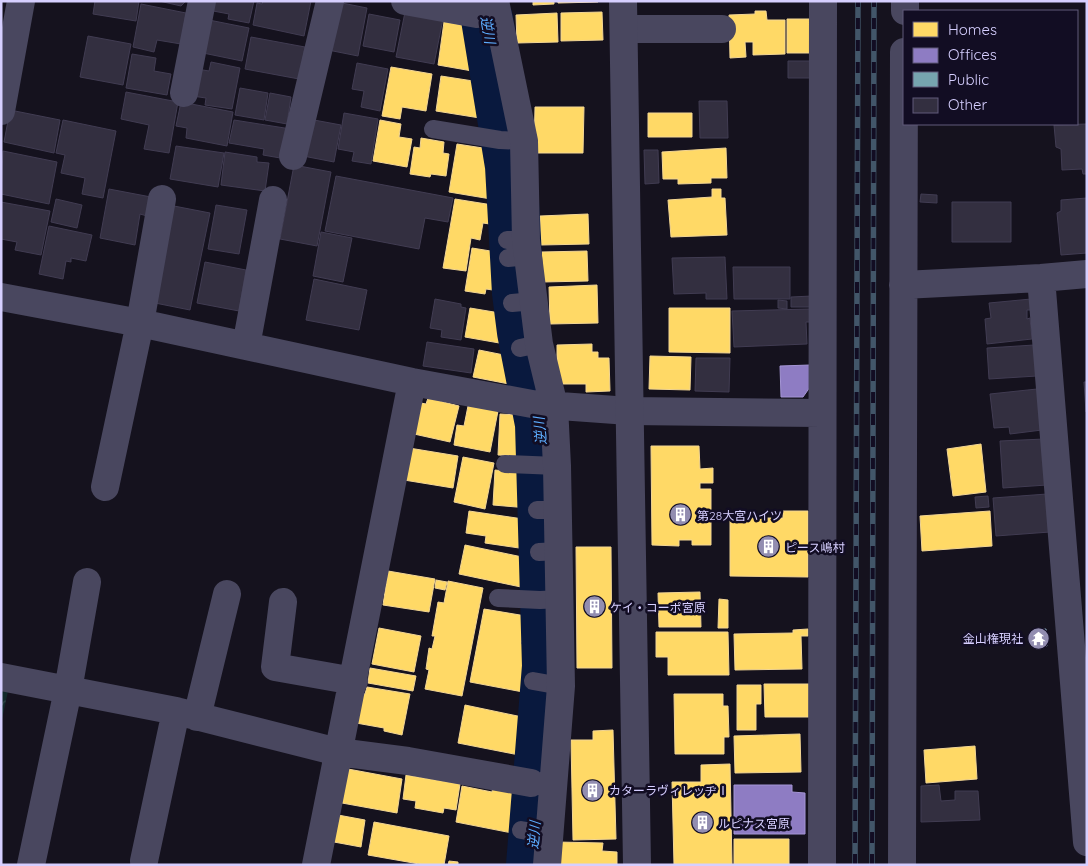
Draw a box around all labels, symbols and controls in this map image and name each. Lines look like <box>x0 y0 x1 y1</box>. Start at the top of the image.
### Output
legend <box>903 10 1078 125</box>
water label: 逆川 <box>477 15 500 47</box>
text: Homes <box>948 20 997 39</box>
text: Offices <box>948 45 997 64</box>
text: Public <box>948 70 989 89</box>
text: Other <box>948 95 988 114</box>
water label: 逆川 <box>530 414 550 446</box>
building icon: 第28大宮ハイツ <box>669 503 693 527</box>
place label: 第28大宮ハイツ <box>697 508 782 523</box>
building icon: ピース嶋村 <box>757 535 781 559</box>
place label: ピース嶋村 <box>785 540 845 555</box>
building icon: ケイ・コーポ宮原 <box>582 595 606 619</box>
place label: ケイ・コーポ宮原 <box>610 600 706 615</box>
temple icon: 金山権現社 <box>1027 626 1051 650</box>
place label: 金山権現社 <box>963 631 1023 646</box>
building icon: カターラヴィレッヂⅠ <box>581 778 605 802</box>
place label: カターラヴィレッヂⅠ <box>609 783 729 798</box>
building icon: ルピナス宮原 <box>690 811 714 835</box>
place label: ルピナス宮原 <box>718 816 790 831</box>
water label: 逆川 <box>524 818 544 850</box>

